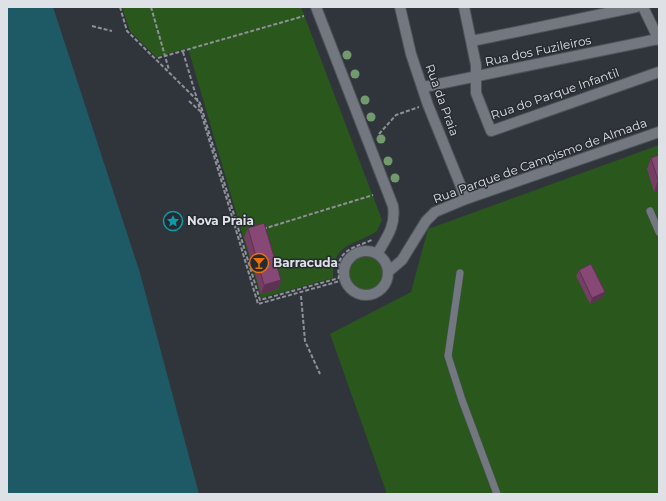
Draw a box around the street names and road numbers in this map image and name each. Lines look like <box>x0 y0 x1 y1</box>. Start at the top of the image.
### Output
street label: Rua dos Fuzileiros <box>483 32 592 69</box>
street label: Rua da Praia <box>423 62 462 138</box>
street label: Rua do Parque Infantil <box>489 65 621 123</box>
street label: Rua Parque de Campismo de Almada <box>431 115 649 206</box>

